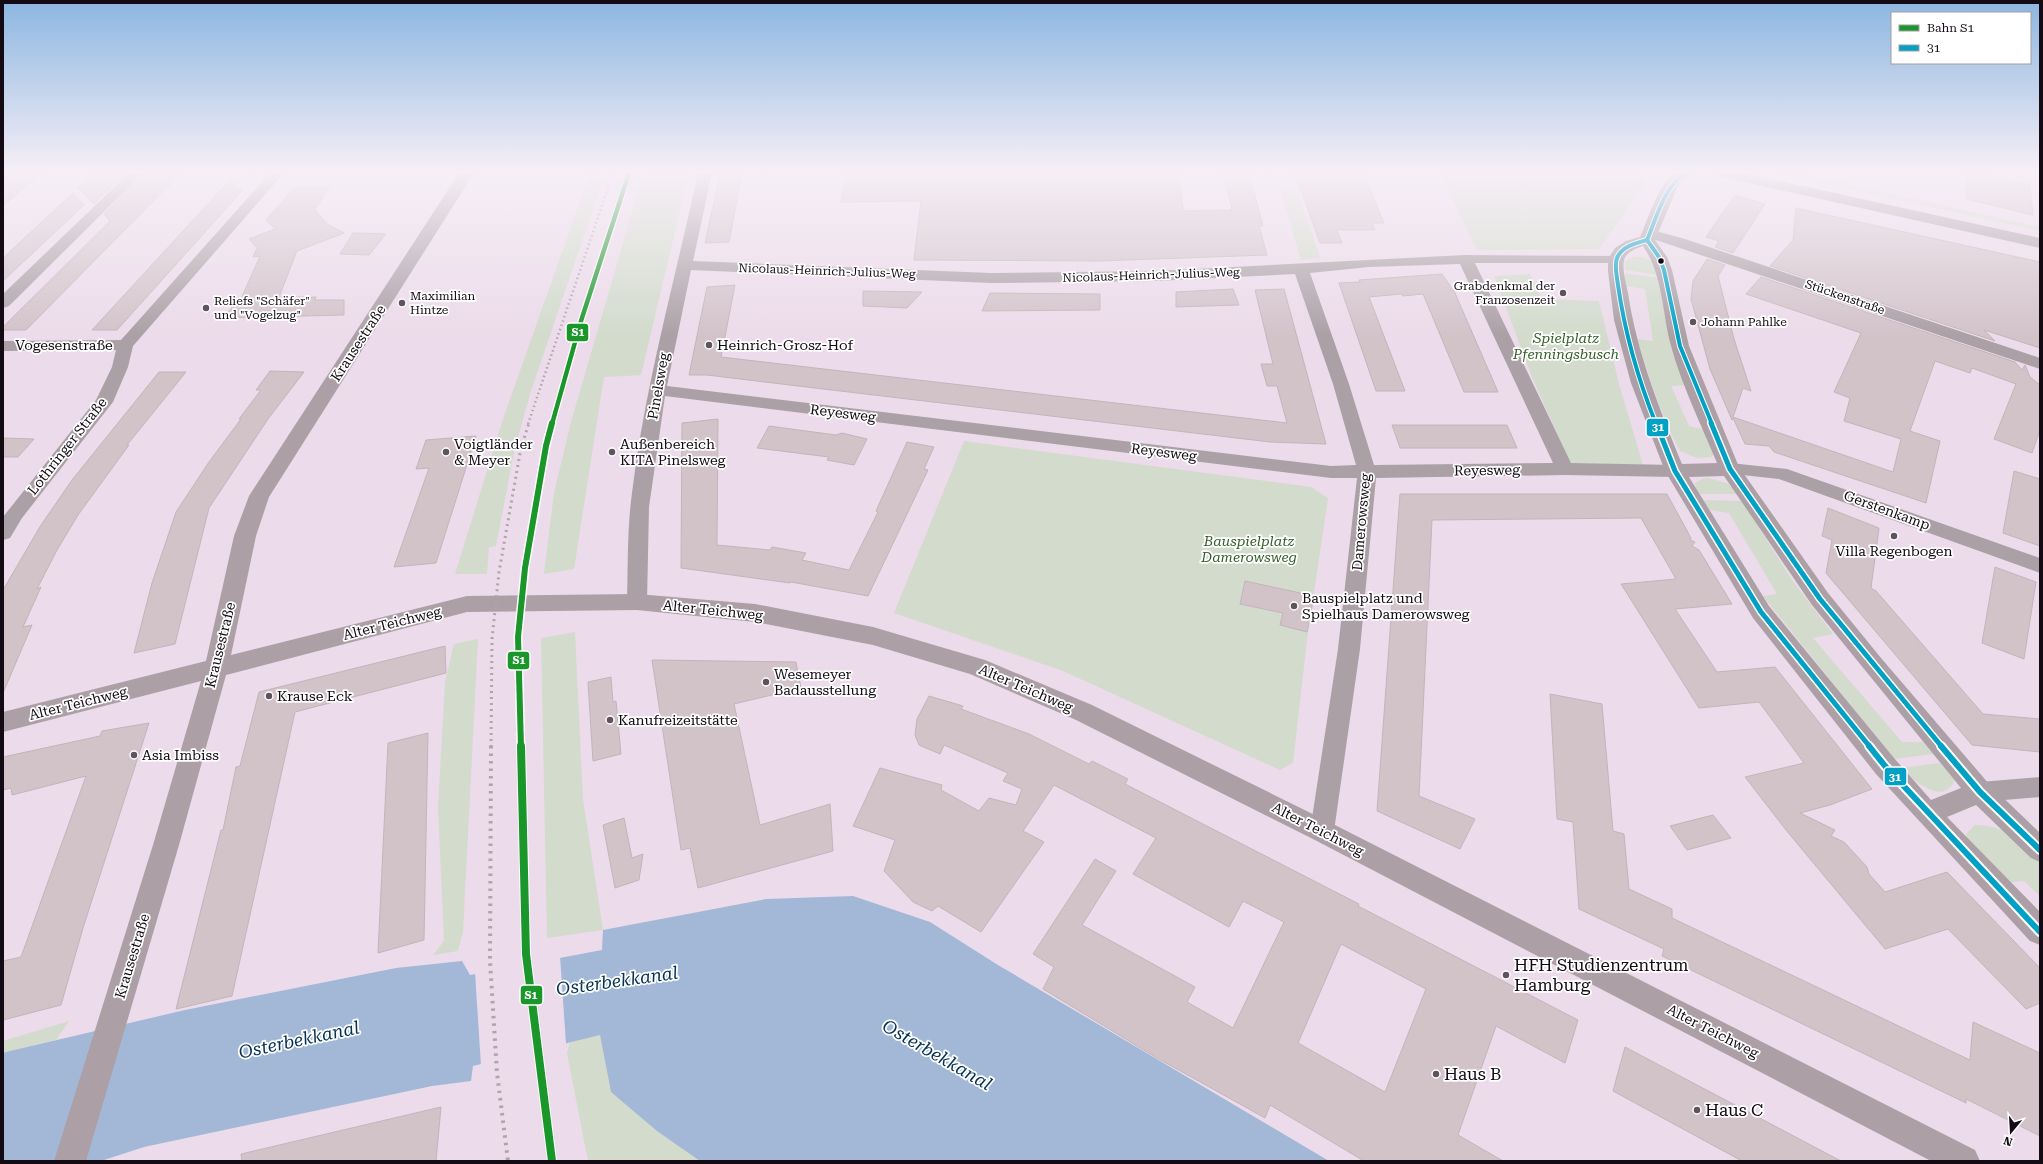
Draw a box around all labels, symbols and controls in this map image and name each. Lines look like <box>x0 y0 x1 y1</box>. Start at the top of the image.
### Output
legend <box>1891 12 2031 64</box>
text: Bahn S1 <box>1927 21 1974 35</box>
text: 31 <box>1927 41 1941 55</box>
unlabelled marker <box>1656 256 1666 266</box>
street label: Nicolaus-Heinrich-Julius-Weg <box>738 261 916 281</box>
street label: Nicolaus-Heinrich-Julius-Weg <box>1062 265 1240 285</box>
street label: Stückenstraße <box>1803 277 1887 317</box>
place label: Grabdenkmal der Franzosenzeit <box>1454 279 1556 307</box>
marker: Grabdenkmal der Franzosenzeit <box>1558 288 1568 298</box>
place label: Maximilian Hintze <box>410 289 476 317</box>
place label: Reliefs "Schäfer" und "Vogelzug" <box>214 294 310 322</box>
marker: Maximilian Hintze <box>397 298 407 308</box>
street label: Krausestraße <box>327 302 389 384</box>
marker: Reliefs "Schäfer" und "Vogelzug" <box>201 303 211 313</box>
place label: Johann Pahlke <box>1701 315 1787 329</box>
marker: Johann Pahlke <box>1688 317 1698 327</box>
line badge: S1 <box>566 323 589 342</box>
text: S1 <box>571 326 585 339</box>
park label: Spielplatz Pfenningsbusch <box>1512 330 1619 362</box>
street label: Vogesenstraße <box>15 337 113 353</box>
place label: Heinrich-Grosz-Hof <box>717 337 853 353</box>
marker: Heinrich-Grosz-Hof <box>704 340 714 350</box>
street label: Pinelsweg <box>644 351 672 421</box>
street label: Lothringer Straße <box>24 394 110 498</box>
street label: Reyesweg <box>809 401 877 425</box>
line badge: 31 <box>1646 418 1669 437</box>
text: 31 <box>1652 421 1664 434</box>
place label: Voigtländer & Meyer <box>454 436 533 468</box>
place label: Außenbereich KITA Pinelsweg <box>620 436 726 468</box>
street label: Reyesweg <box>1130 440 1198 464</box>
marker: Voigtländer & Meyer <box>441 447 451 457</box>
marker: Außenbereich KITA Pinelsweg <box>607 447 617 457</box>
street label: Reyesweg <box>1454 461 1520 479</box>
street label: Damerowsweg <box>1349 473 1373 571</box>
street label: Gerstenkamp <box>1842 487 1932 533</box>
marker: Villa Regenbogen <box>1889 531 1899 541</box>
park label: Bauspielplatz Damerowsweg <box>1200 533 1297 565</box>
place label: Villa Regenbogen <box>1835 543 1953 559</box>
place label: Bauspielplatz und Spielhaus Damerowsweg <box>1302 590 1470 622</box>
street label: Alter Teichweg <box>662 597 764 623</box>
street label: Krausestraße <box>202 600 238 690</box>
marker: Bauspielplatz und Spielhaus Damerowsweg <box>1289 601 1299 611</box>
street label: Alter Teichweg <box>341 603 443 643</box>
line badge: S1 <box>507 651 530 670</box>
text: S1 <box>512 654 526 667</box>
street label: Alter Teichweg <box>977 661 1075 715</box>
place label: Wesemeyer Badausstellung <box>774 666 876 698</box>
marker: Wesemeyer Badausstellung <box>761 677 771 687</box>
street label: Alter Teichweg <box>27 683 129 723</box>
place label: Krause Eck <box>277 688 353 704</box>
marker: Krause Eck <box>264 691 274 701</box>
place label: Kanufreizeitstätte <box>618 712 738 728</box>
marker: Kanufreizeitstätte <box>605 715 615 725</box>
place label: Asia Imbiss <box>142 747 219 763</box>
marker: Asia Imbiss <box>129 750 139 760</box>
line badge: 31 <box>1884 767 1907 786</box>
text: 31 <box>1889 771 1901 784</box>
street label: Alter Teichweg <box>1270 799 1366 859</box>
street label: Krausestraße <box>112 911 153 1000</box>
place label: HFH Studienzentrum Hamburg <box>1514 955 1689 995</box>
water label: Osterbekkanal <box>555 962 679 999</box>
marker: HFH Studienzentrum Hamburg <box>1501 970 1511 980</box>
line badge: S1 <box>520 985 543 1005</box>
text: S1 <box>524 989 538 1002</box>
street label: Alter Teichweg <box>1665 1001 1761 1061</box>
water label: Osterbekkanal <box>879 1015 996 1094</box>
water label: Osterbekkanal <box>237 1016 361 1063</box>
place label: Haus B <box>1444 1064 1501 1084</box>
marker: Haus B <box>1431 1069 1441 1079</box>
place label: Haus C <box>1705 1100 1763 1120</box>
marker: Haus C <box>1692 1105 1702 1115</box>
north arrow <box>1991 1112 2031 1152</box>
text: N <box>2002 1133 2014 1149</box>

